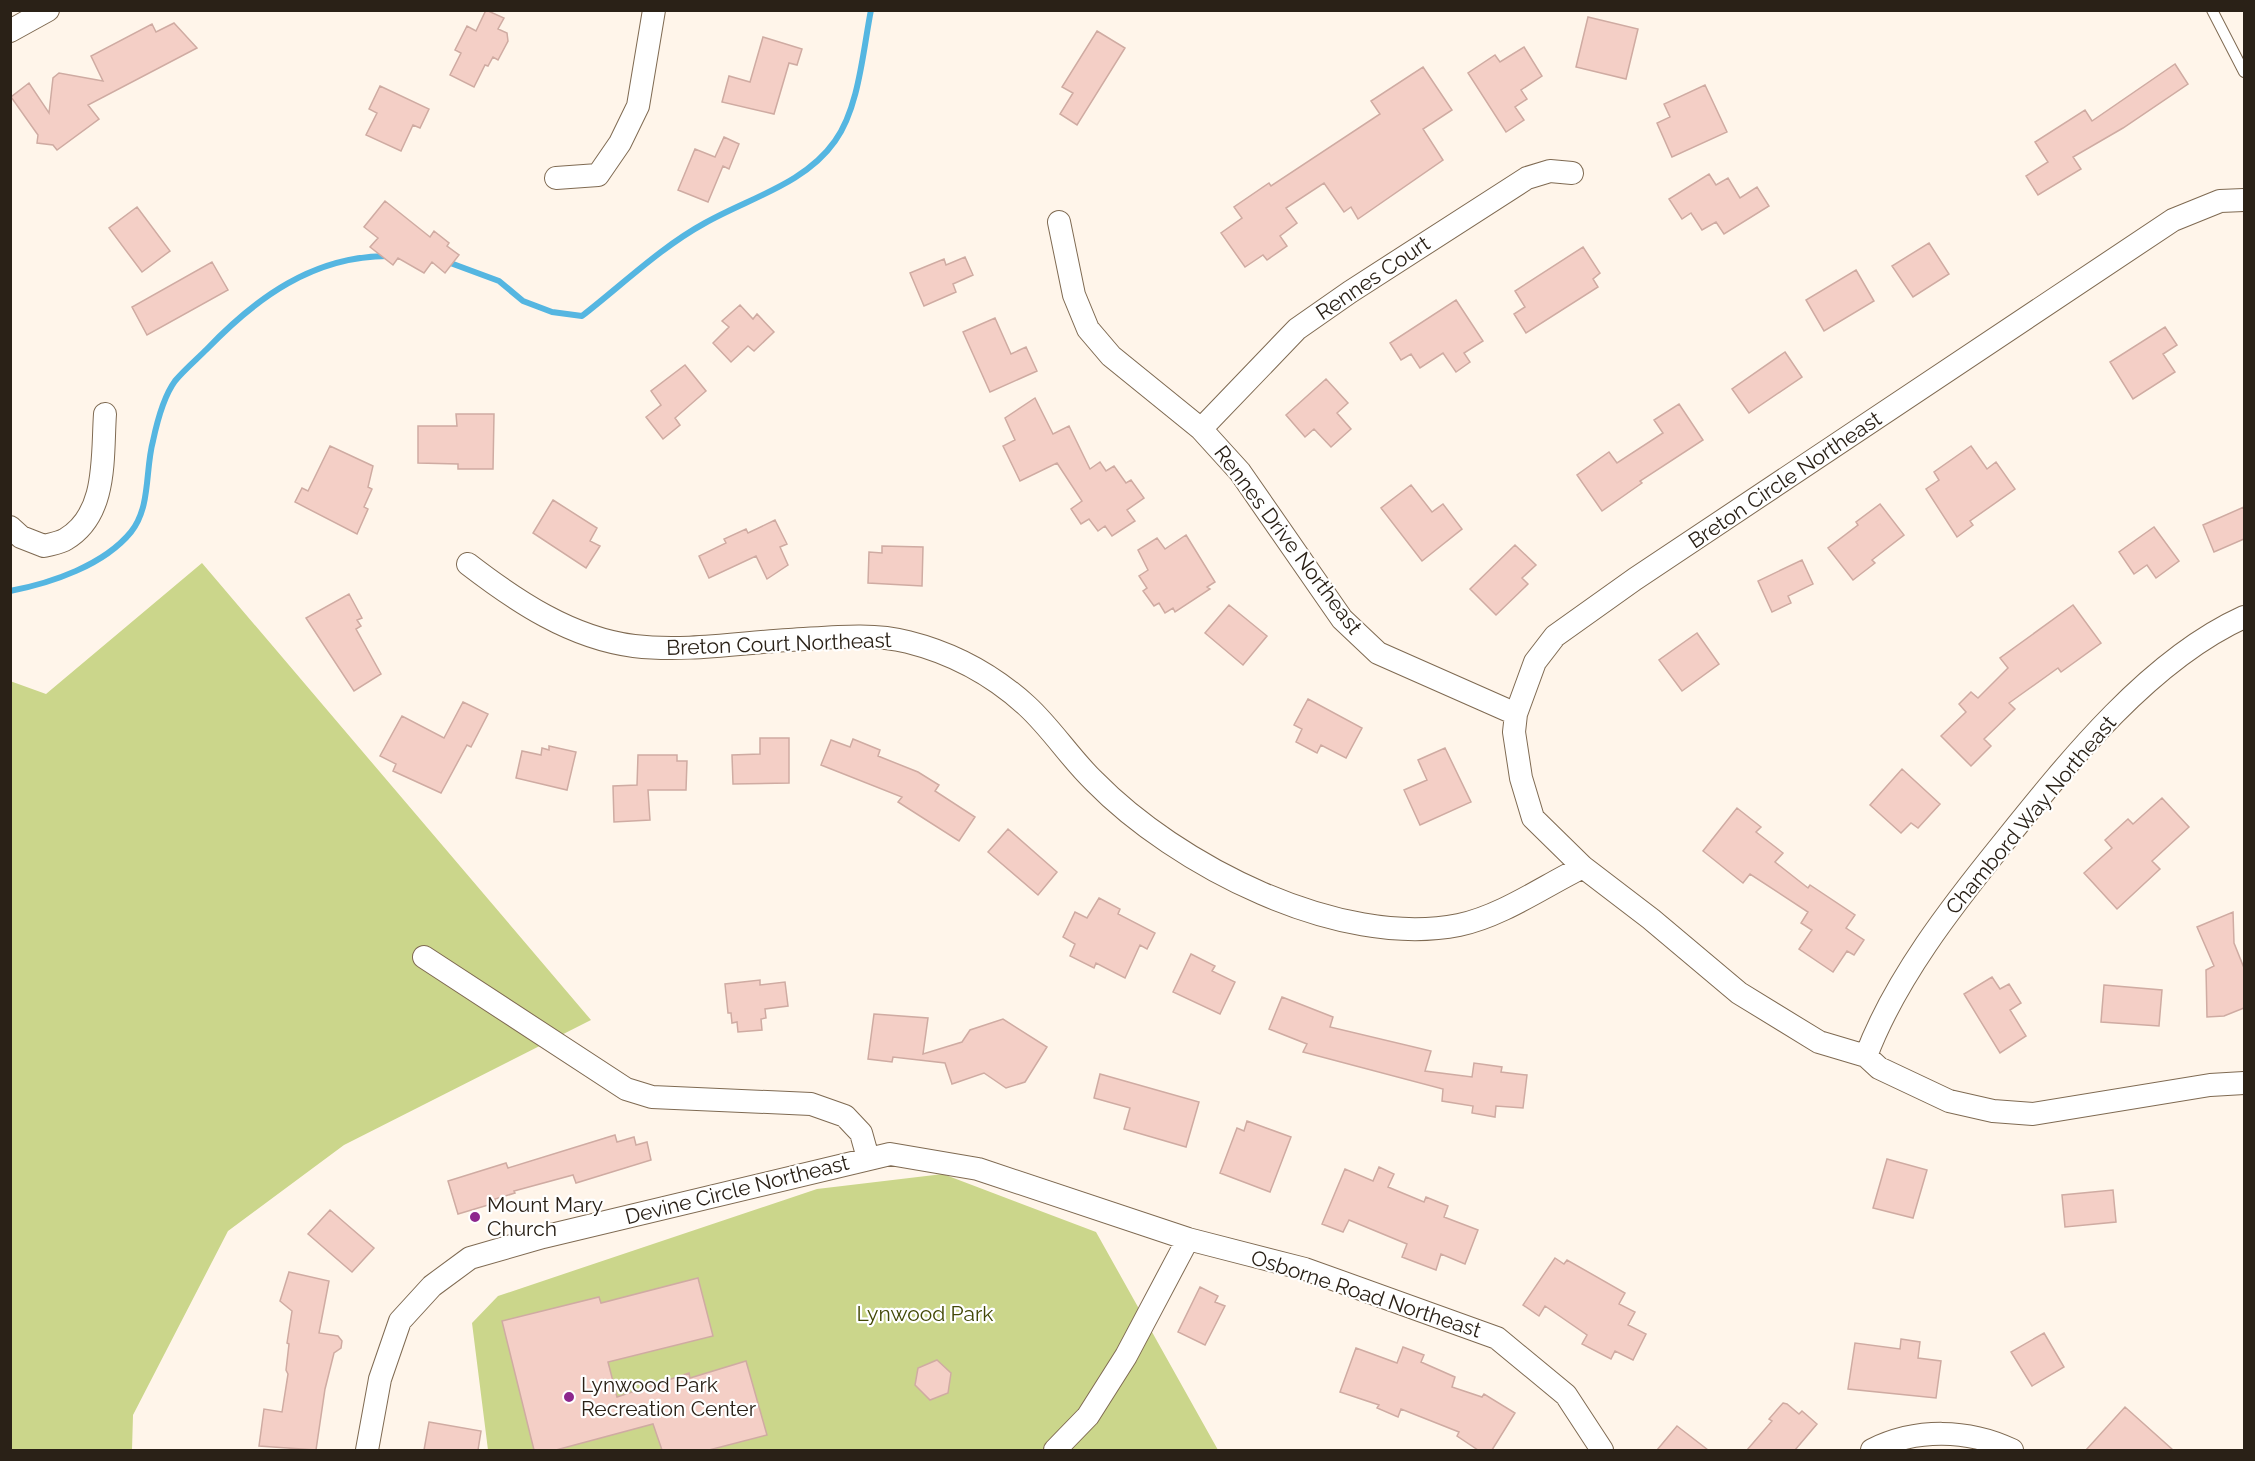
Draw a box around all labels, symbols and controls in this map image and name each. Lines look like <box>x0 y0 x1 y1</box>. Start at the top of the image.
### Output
street label: Rennes Court <box>1311 230 1434 325</box>
street label: Breton Circle Northeast <box>1684 406 1886 553</box>
street label: Rennes Drive Northeast <box>1209 440 1367 639</box>
street label: Breton Court Northeast <box>666 627 892 660</box>
street label: Chambord Way Northeast <box>1940 710 2121 919</box>
street label: Devine Circle Northeast <box>622 1150 851 1229</box>
place label: Mount Mary Church <box>487 1192 603 1241</box>
marker: Mount Mary Church <box>468 1210 482 1224</box>
street label: Osborne Road Northeast <box>1248 1244 1484 1343</box>
park label: Lynwood Park <box>857 1301 993 1326</box>
place label: Lynwood Park Recreation Center <box>581 1372 757 1421</box>
marker: Lynwood Park Recreation Center <box>562 1390 576 1404</box>

